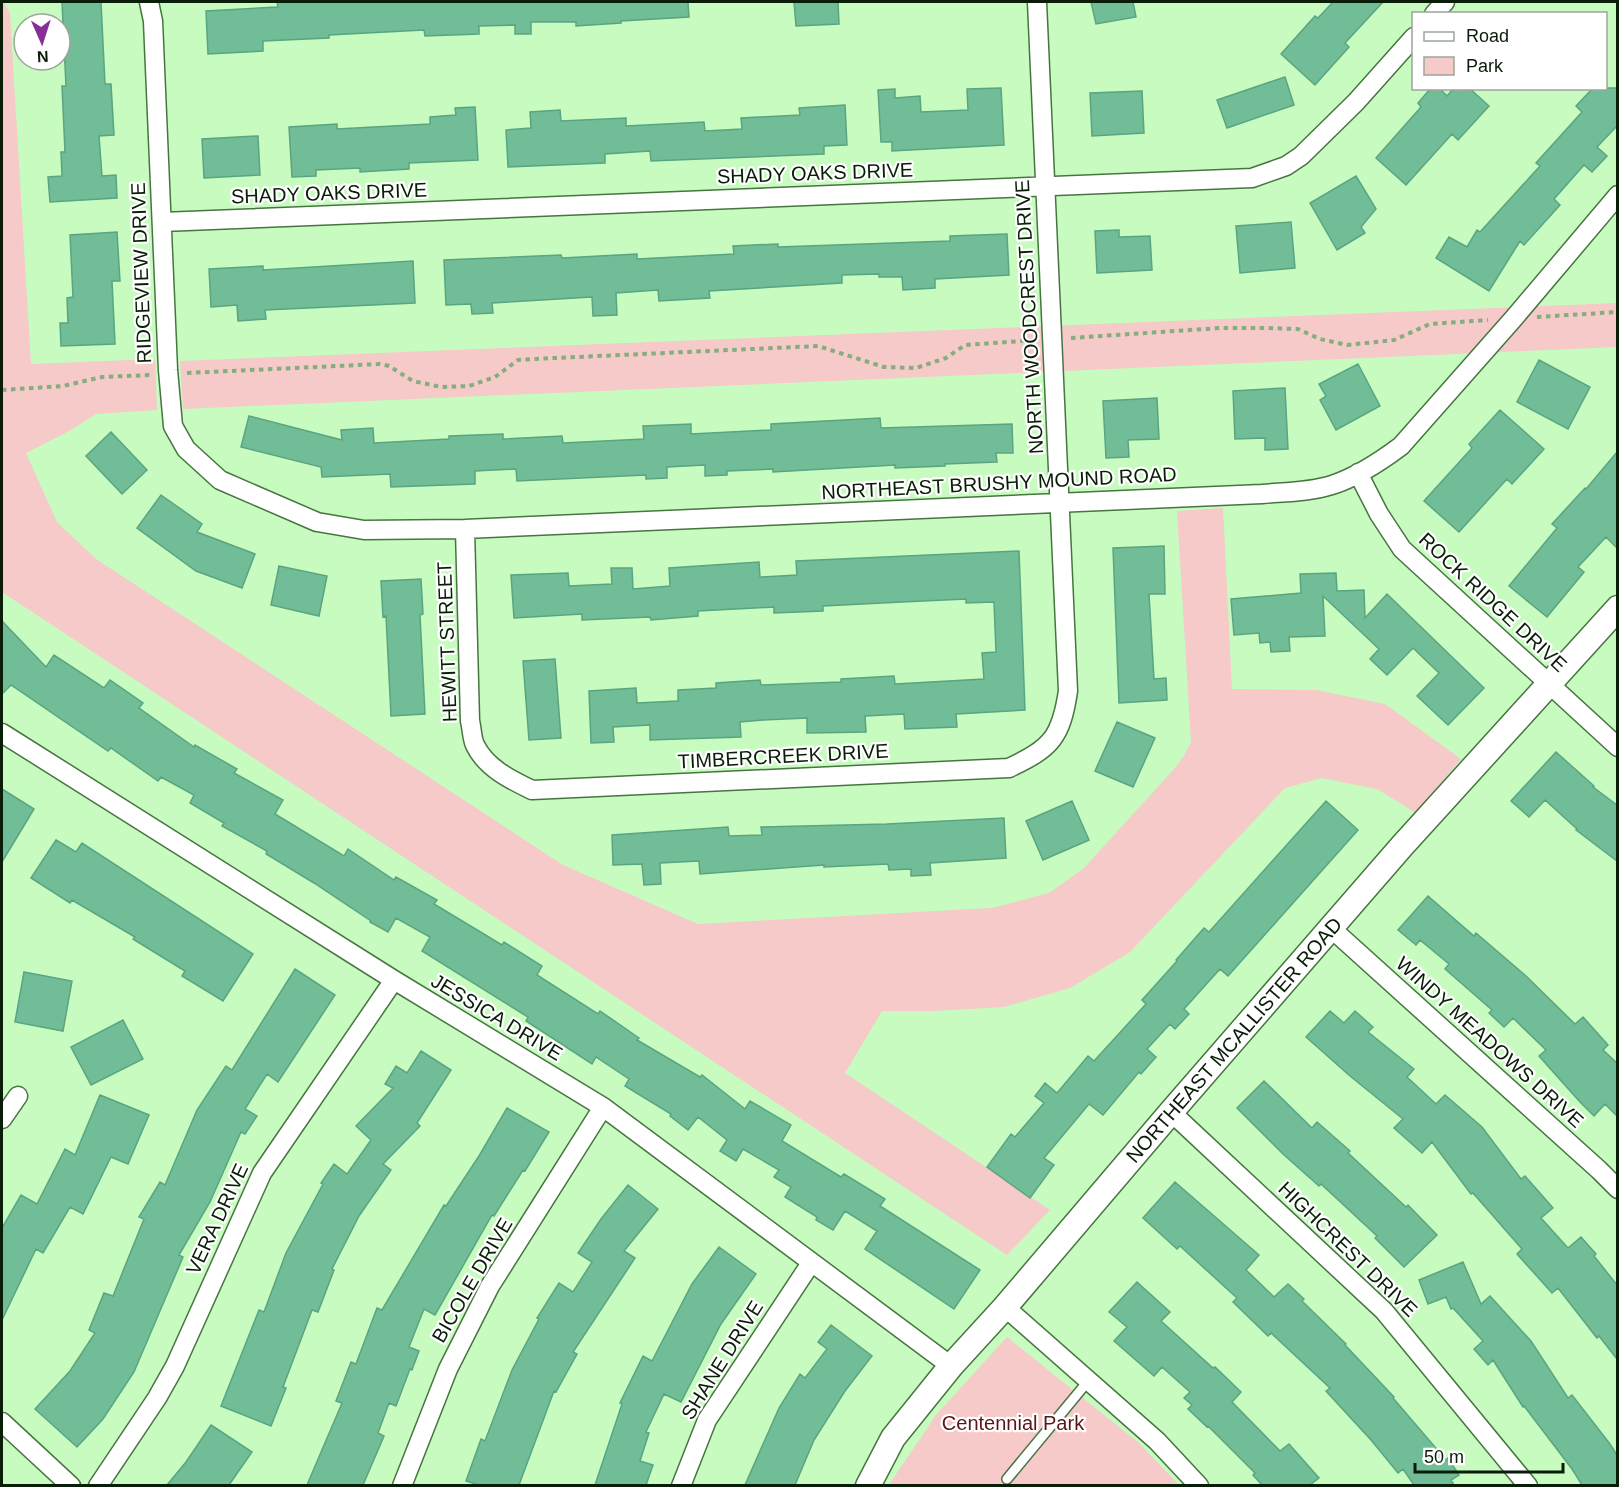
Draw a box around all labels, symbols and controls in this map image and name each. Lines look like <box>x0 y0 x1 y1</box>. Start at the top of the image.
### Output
north arrow <box>12 12 72 72</box>
legend <box>1412 12 1607 90</box>
text: Road <box>1466 26 1509 46</box>
text: N <box>37 48 49 65</box>
text: Park <box>1466 56 1504 76</box>
street label: SHADY OAKS DRIVE <box>716 159 914 187</box>
street label: SHADY OAKS DRIVE <box>230 179 428 207</box>
street label: NORTH WOODCREST DRIVE <box>1011 179 1047 455</box>
street label: RIDGEVIEW DRIVE <box>127 182 155 364</box>
street label: NORTHEAST BRUSHY MOUND ROAD <box>821 463 1177 503</box>
street label: ROCK RIDGE DRIVE <box>1415 528 1571 676</box>
street label: HEWITT STREET <box>433 561 461 723</box>
street label: TIMBERCREEK DRIVE <box>677 739 889 773</box>
street label: NORTHEAST MCALLISTER ROAD <box>1122 913 1346 1167</box>
street label: WINDY MEADOWS DRIVE <box>1392 952 1588 1132</box>
street label: JESSICA DRIVE <box>428 969 566 1065</box>
street label: VERA DRIVE <box>182 1160 252 1278</box>
street label: HIGHCREST DRIVE <box>1274 1177 1422 1321</box>
street label: BICOLE DRIVE <box>427 1214 517 1346</box>
street label: SHANE DRIVE <box>677 1297 767 1423</box>
park label: Centennial Park <box>942 1412 1085 1434</box>
scale bar <box>1415 1436 1564 1474</box>
text: 50 m <box>1424 1447 1464 1467</box>

